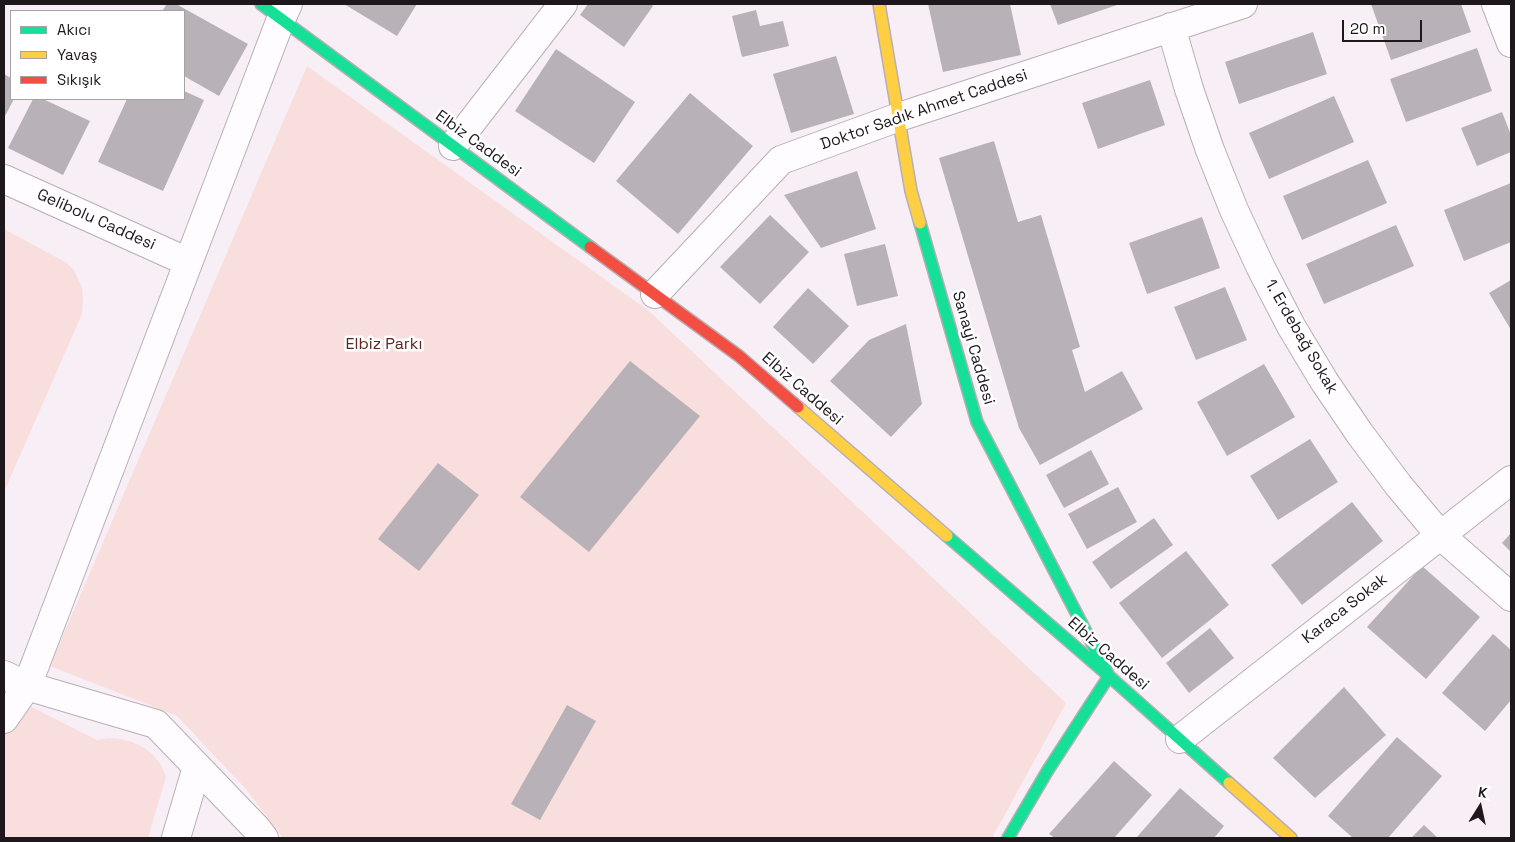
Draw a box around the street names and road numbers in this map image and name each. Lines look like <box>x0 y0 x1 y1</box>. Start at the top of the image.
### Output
street label: Doktor Sadık Ahmet Caddesi <box>818 65 1030 155</box>
street label: Elbiz Caddesi <box>431 106 525 182</box>
street label: Gelibolu Caddesi <box>34 185 158 255</box>
street label: 1. Erdebağ Sokak <box>1260 276 1342 398</box>
street label: Sanayi Caddesi <box>948 289 998 407</box>
street label: Elbiz Caddesi <box>757 349 847 429</box>
street label: Karaca Sokak <box>1299 570 1391 648</box>
street label: Elbiz Caddesi <box>1063 614 1153 694</box>

